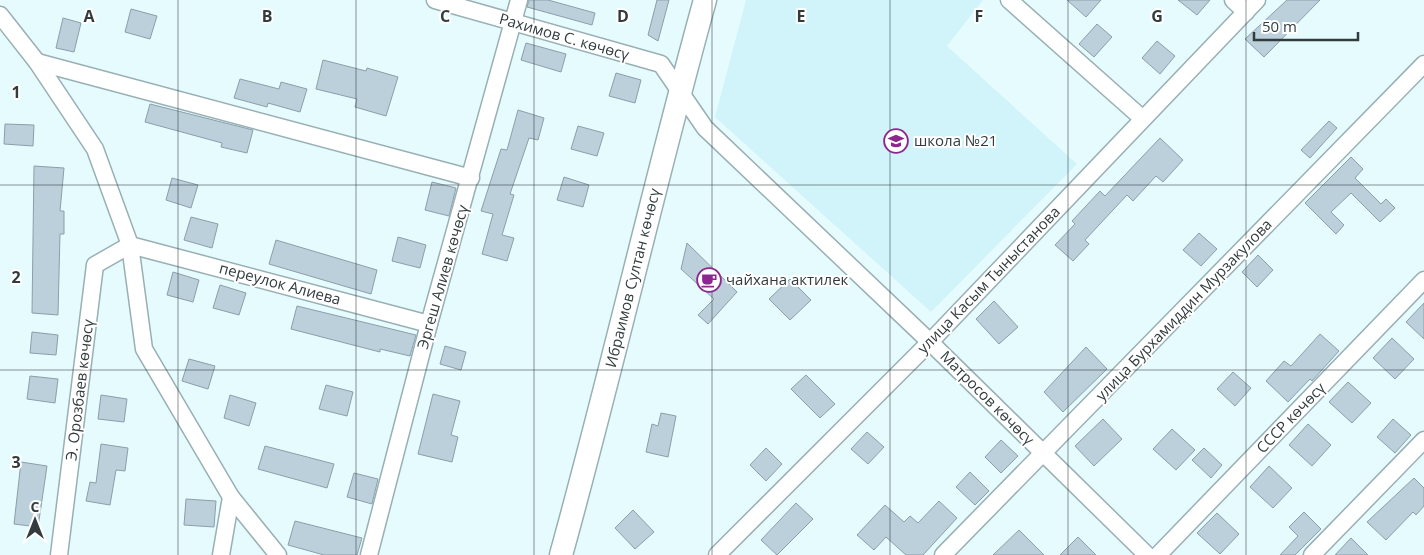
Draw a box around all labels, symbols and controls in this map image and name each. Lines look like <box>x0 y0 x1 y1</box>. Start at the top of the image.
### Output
text: A <box>83 5 95 27</box>
text: B <box>262 5 272 27</box>
text: C <box>440 5 450 27</box>
text: D <box>617 5 629 27</box>
text: E <box>797 5 806 27</box>
text: F <box>975 5 983 27</box>
text: G <box>1151 5 1163 27</box>
street label: Рахимов С. көчөсү <box>497 8 632 64</box>
scale bar <box>1254 10 1358 42</box>
text: 50 m <box>1262 16 1297 36</box>
text: 1 <box>11 81 21 103</box>
school or university icon: школа №21 <box>883 128 909 154</box>
place label: школа №21 <box>914 130 997 150</box>
street label: Ибраимов Султан көчөсү <box>600 186 664 369</box>
street label: улица Касым Тыныстанова <box>913 201 1064 357</box>
street label: Эргеш Алиев көчөсү <box>412 202 472 351</box>
street label: улица Бурхамиддин Мурзакулова <box>1091 214 1276 405</box>
street label: переулок Алиева <box>217 257 343 309</box>
text: 2 <box>11 266 21 288</box>
cafe icon: чайхана актилек <box>696 267 722 293</box>
place label: чайхана актилек <box>726 269 849 289</box>
street label: Э. Орозбаев көчөсү <box>60 318 98 462</box>
street label: Матросов көчөсү <box>936 346 1039 449</box>
street label: СССР көчөсү <box>1252 377 1329 457</box>
text: 3 <box>11 451 21 473</box>
north arrow <box>10 495 60 545</box>
text: С <box>31 497 40 516</box>

